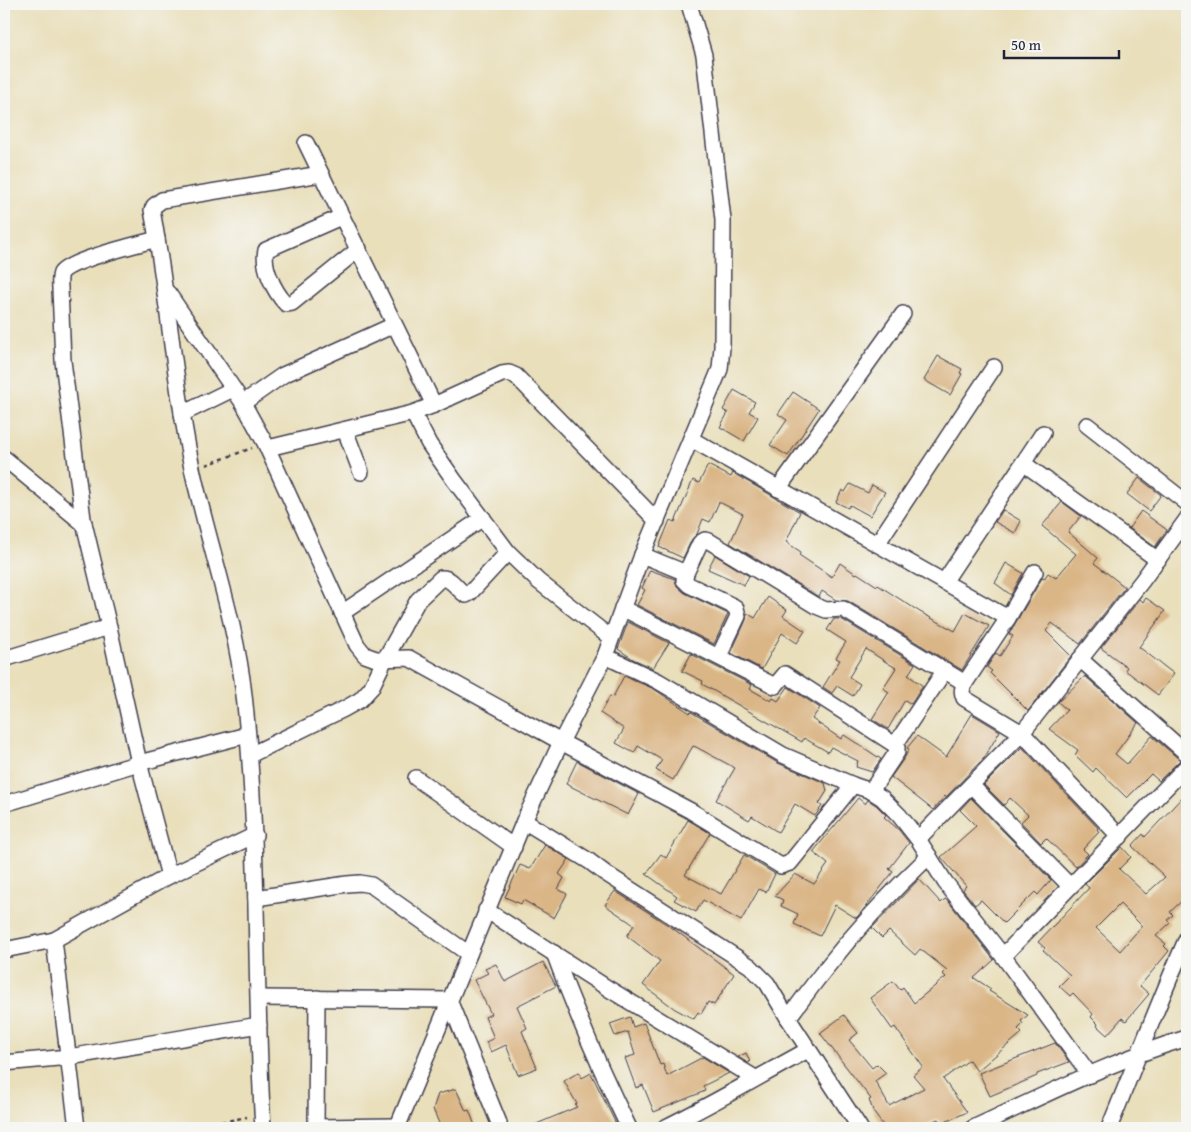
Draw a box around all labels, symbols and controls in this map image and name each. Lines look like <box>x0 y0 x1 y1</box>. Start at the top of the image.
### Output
scale bar <box>1004 28 1118 60</box>
text: 50 m <box>1011 34 1042 55</box>

